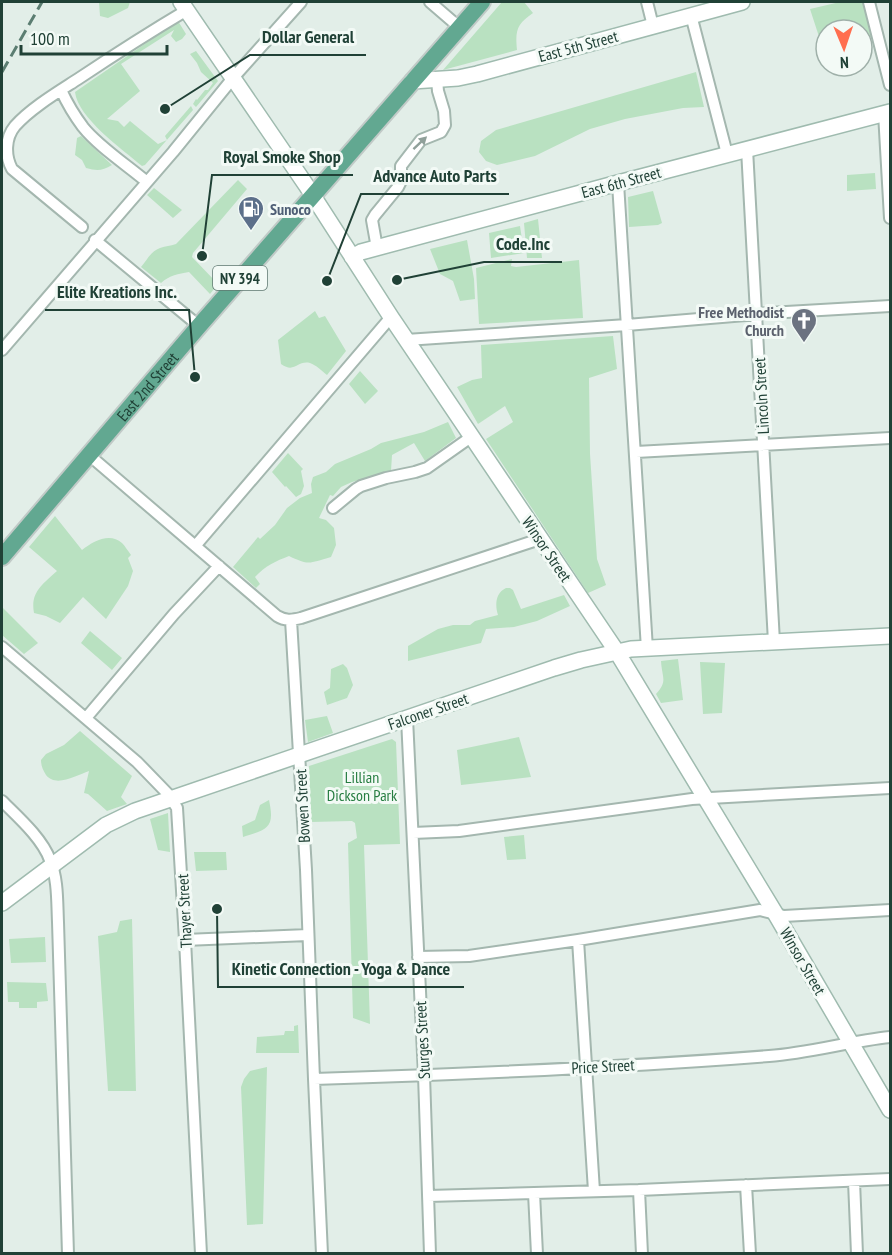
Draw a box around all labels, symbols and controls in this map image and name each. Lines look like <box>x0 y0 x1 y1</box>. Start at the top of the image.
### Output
scale bar <box>21 18 166 56</box>
north arrow <box>814 18 874 78</box>
callout: Dollar General <box>250 19 366 55</box>
text: Dollar General <box>262 25 355 48</box>
street label: East 5th Street <box>536 26 621 66</box>
text: 100 m <box>30 27 70 50</box>
text: N <box>840 53 849 73</box>
one-way arrow <box>412 136 427 150</box>
callout: Royal Smoke Shop <box>212 139 353 175</box>
text: Royal Smoke Shop <box>223 145 341 168</box>
callout: Advance Auto Parts <box>361 158 509 194</box>
street label: East 6th Street <box>579 162 664 202</box>
text: Advance Auto Parts <box>372 164 497 187</box>
fuel station icon: Sunoco <box>236 194 266 232</box>
place label: Sunoco <box>270 199 311 219</box>
callout: Code.Inc <box>484 226 562 262</box>
text: Code.Inc <box>496 232 551 255</box>
road number: NY 394 <box>213 266 267 290</box>
callout: Elite Kreations Inc. <box>45 274 189 310</box>
text: Elite Kreations Inc. <box>57 280 177 303</box>
place label: Free Methodist Church <box>698 302 784 340</box>
church icon: Free Methodist Church <box>789 306 819 344</box>
street label: East 2nd Street <box>112 348 183 425</box>
street label: Lincoln Street <box>749 357 773 435</box>
street label: Winsor Street <box>518 513 576 586</box>
street label: Falconer Street <box>385 688 471 734</box>
park label: Lillian Dickson Park <box>327 767 398 805</box>
street label: Bowen Street <box>290 768 314 843</box>
street label: Thayer Street <box>172 873 196 949</box>
street label: Winsor Street <box>776 924 831 999</box>
callout: Kinetic Connection - Yoga & Dance <box>218 951 464 987</box>
text: Kinetic Connection - Yoga & Dance <box>232 957 451 980</box>
street label: Sturges Street <box>410 1000 434 1079</box>
street label: Price Street <box>571 1054 636 1078</box>

